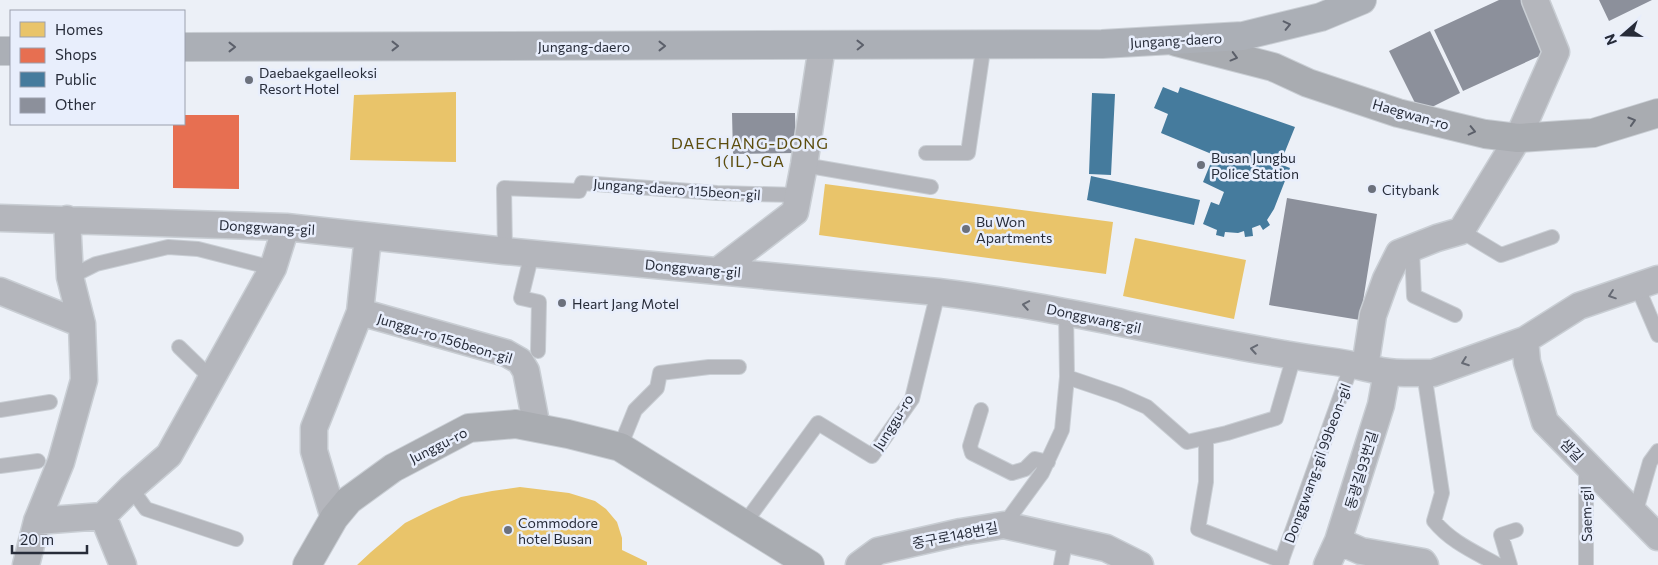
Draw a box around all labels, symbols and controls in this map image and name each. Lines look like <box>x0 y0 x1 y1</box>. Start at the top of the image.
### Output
legend <box>10 10 185 125</box>
north arrow <box>1598 10 1648 60</box>
text: Homes <box>55 20 103 38</box>
one-way arrow <box>1283 20 1292 31</box>
street label: Jungang-daero <box>1129 29 1223 51</box>
text: N <box>1601 32 1620 47</box>
street label: Jungang-daero <box>538 38 630 55</box>
one-way arrow <box>856 40 864 50</box>
one-way arrow <box>392 41 399 51</box>
one-way arrow <box>659 41 667 51</box>
one-way arrow <box>229 42 237 52</box>
text: Shops <box>55 45 97 63</box>
one-way arrow <box>1229 51 1238 62</box>
place label: Daebaekgaelleoksi Resort Hotel <box>259 64 377 97</box>
text: Public <box>55 70 97 88</box>
marker: Daebaekgaelleoksi Resort Hotel <box>243 74 255 86</box>
text: Other <box>55 95 96 113</box>
street label: Haegwan-ro <box>1371 95 1451 133</box>
one-way arrow <box>1628 117 1636 127</box>
one-way arrow <box>1468 125 1477 136</box>
district label: DAECHANG-DONG 1(IL)-GA <box>671 133 829 170</box>
place label: Busan Jungbu Police Station <box>1211 149 1299 182</box>
marker: Busan Jungbu Police Station <box>1195 159 1207 171</box>
street label: Jungang-daero 115beon-gil <box>593 175 761 203</box>
place label: Citybank <box>1382 181 1440 198</box>
marker: Citybank <box>1366 183 1378 195</box>
place label: Bu Won Apartments <box>976 213 1052 246</box>
street label: Donggwang-gil <box>219 216 315 238</box>
marker: Bu Won Apartments <box>960 223 972 235</box>
street label: Donggwang-gil <box>644 255 742 281</box>
one-way arrow <box>1608 289 1617 299</box>
place label: Heart Jang Motel <box>572 295 679 312</box>
marker: Heart Jang Motel <box>556 297 568 309</box>
one-way arrow <box>1021 300 1030 310</box>
street label: Donggwang-gil <box>1045 300 1143 336</box>
street label: Junggu-ro 156beon-gil <box>375 309 515 367</box>
one-way arrow <box>1250 345 1258 355</box>
one-way arrow <box>1461 356 1470 366</box>
street label: Donggwang-gil 99beon-gil <box>1280 381 1354 545</box>
street label: Junggu-ro <box>869 391 917 453</box>
street label: Junggu-ro <box>406 423 470 467</box>
street label: 동광길93번길 <box>1341 429 1381 511</box>
street label: 샘길 <box>1557 435 1587 465</box>
street label: Saem-gil <box>1577 486 1595 542</box>
place label: Commodore hotel Busan <box>518 514 598 547</box>
street label: 중구로148번길 <box>911 518 999 552</box>
scale bar <box>12 522 88 554</box>
marker: Commodore hotel Busan <box>502 524 514 536</box>
text: 20 m <box>20 530 54 548</box>

